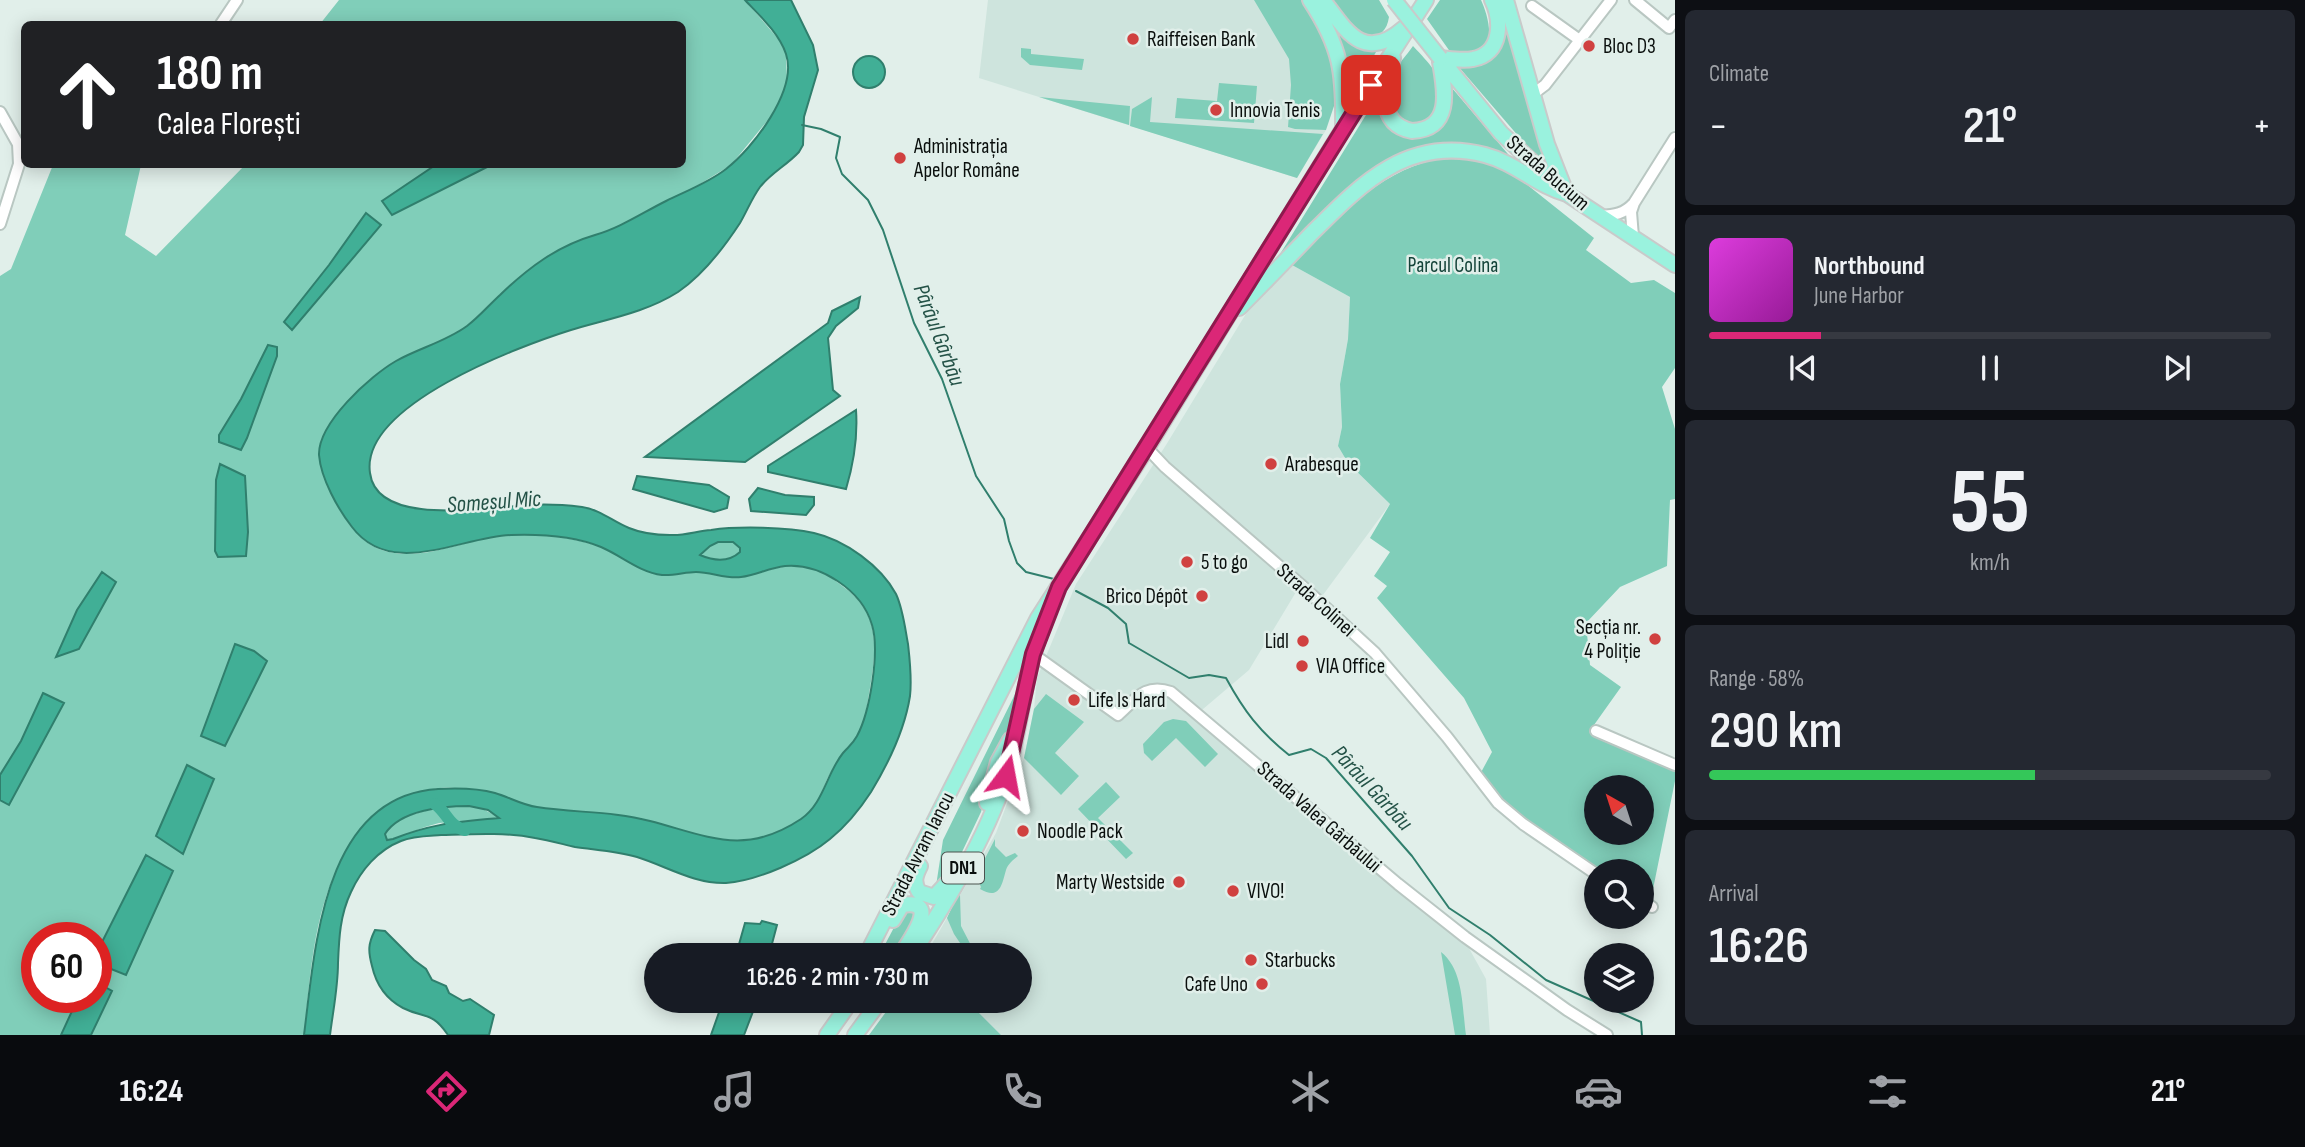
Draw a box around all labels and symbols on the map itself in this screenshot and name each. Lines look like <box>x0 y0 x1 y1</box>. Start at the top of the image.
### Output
place label: Raiffeisen Bank <box>1147 27 1255 52</box>
marker: Raiffeisen Bank <box>1125 31 1141 47</box>
place label: Bloc D3 <box>1603 34 1656 59</box>
marker: Bloc D3 <box>1581 38 1597 54</box>
pin <box>1341 55 1401 115</box>
place label: Innovia Tenis <box>1230 98 1320 123</box>
marker: Innovia Tenis <box>1208 102 1224 118</box>
street label: Strada Bucium <box>1501 130 1595 216</box>
place label: Administrația Apelor Române <box>913 134 1020 183</box>
marker: Administrația Apelor Române <box>892 150 908 166</box>
park label: Parcul Colina <box>1408 253 1498 278</box>
water label: Pârâul Gârbău <box>907 280 971 390</box>
place label: Arabesque <box>1284 452 1359 477</box>
marker: Arabesque <box>1263 456 1279 472</box>
water label: Someșul Mic <box>446 485 542 519</box>
place label: 5 to go <box>1201 550 1248 575</box>
marker: 5 to go <box>1179 554 1195 570</box>
street label: Strada Colinei <box>1271 558 1361 642</box>
place label: Brico Dépôt <box>1106 584 1188 609</box>
marker: Brico Dépôt <box>1194 588 1210 604</box>
place label: Secția nr. 4 Poliție <box>1576 615 1641 664</box>
place label: Lidl <box>1265 629 1289 654</box>
marker: Secția nr. 4 Poliție <box>1647 631 1663 647</box>
marker: Lidl <box>1295 633 1311 649</box>
place label: VIA Office <box>1316 654 1385 679</box>
marker: VIA Office <box>1294 658 1310 674</box>
place label: Life Is Hard <box>1088 688 1165 713</box>
marker: Life Is Hard <box>1066 692 1082 708</box>
position arrow <box>969 739 1043 813</box>
water label: Pârâul Gârbău <box>1325 739 1419 837</box>
street label: Strada Valea Gârbăului <box>1252 756 1386 878</box>
north arrow <box>1584 775 1654 845</box>
street label: Strada Avram Iancu <box>876 788 960 920</box>
place label: Noodle Pack <box>1037 819 1123 844</box>
marker: Noodle Pack <box>1015 823 1031 839</box>
road number: DN1 <box>942 852 984 884</box>
place label: Marty Westside <box>1056 870 1165 895</box>
marker: Marty Westside <box>1171 874 1187 890</box>
place label: VIVO! <box>1247 879 1284 904</box>
marker: VIVO! <box>1225 883 1241 899</box>
speed limit sign: 60 <box>21 922 112 1013</box>
place label: Starbucks <box>1265 948 1336 973</box>
marker: Starbucks <box>1243 952 1259 968</box>
place label: Cafe Uno <box>1185 972 1248 997</box>
marker: Cafe Uno <box>1254 976 1270 992</box>

